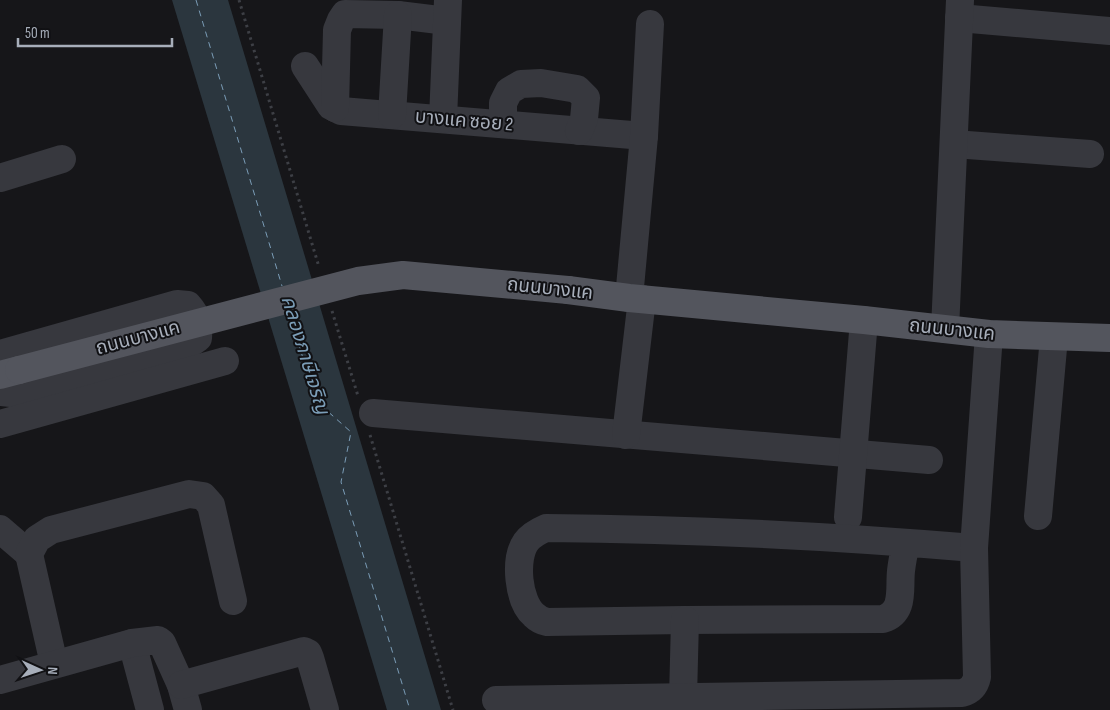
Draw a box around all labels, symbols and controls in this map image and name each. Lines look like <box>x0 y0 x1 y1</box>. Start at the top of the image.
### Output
scale bar <box>18 15 171 47</box>
text: 50 m <box>25 24 50 43</box>
street label: บางแค ซอย 2 <box>414 105 514 137</box>
street label: ถนนบางแค <box>506 273 594 305</box>
water label: คลองภาษีเจริญ <box>276 293 335 419</box>
street label: ถนนบางแค <box>908 314 996 346</box>
street label: ถนนบางแค <box>93 316 183 360</box>
north arrow <box>15 645 65 695</box>
text: N <box>44 666 61 675</box>

